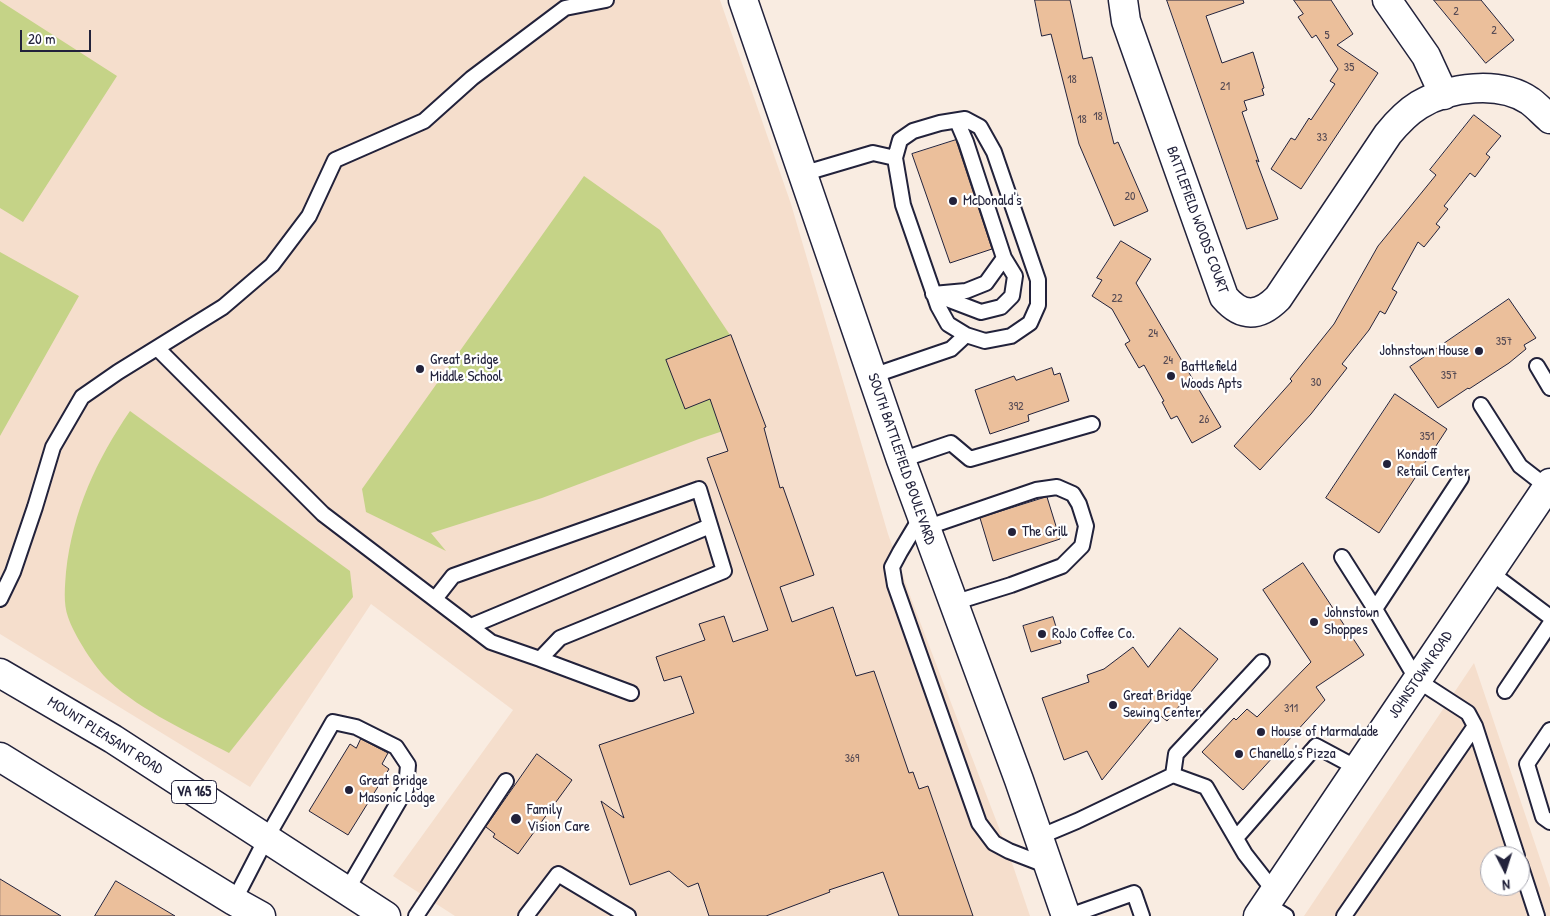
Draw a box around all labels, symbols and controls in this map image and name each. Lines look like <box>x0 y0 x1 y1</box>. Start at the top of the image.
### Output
house number: 2 <box>1453 5 1459 19</box>
scale bar <box>22 20 94 52</box>
house number: 2 <box>1491 24 1497 38</box>
text: 20 m <box>28 28 55 49</box>
house number: 5 <box>1324 29 1330 43</box>
house number: 35 <box>1344 61 1354 75</box>
house number: 18 <box>1067 73 1077 87</box>
house number: 21 <box>1220 80 1230 94</box>
house number: 18 <box>1093 110 1103 124</box>
house number: 18 <box>1077 113 1087 127</box>
house number: 33 <box>1317 131 1327 145</box>
street label: BATTLEFIELD WOODS COURT <box>1162 144 1232 296</box>
house number: 20 <box>1125 190 1135 204</box>
place label: McDonald's <box>963 192 1022 210</box>
marker: McDonald's <box>947 195 959 207</box>
house number: 22 <box>1111 292 1123 306</box>
house number: 24 <box>1148 327 1158 341</box>
house number: 357 <box>1496 335 1512 349</box>
place label: Johnstown House <box>1379 342 1469 360</box>
marker: Johnstown House <box>1473 345 1485 357</box>
place label: Great Bridge Middle School <box>430 351 502 386</box>
house number: 24 <box>1163 354 1173 368</box>
place label: Battlefield Woods Apts <box>1181 358 1242 393</box>
marker: Great Bridge Middle School <box>414 363 426 375</box>
house number: 357 <box>1441 369 1457 383</box>
marker: Battlefield Woods Apts <box>1165 370 1177 382</box>
street label: SOUTH BATTLEFIELD BOULEVARD <box>863 371 939 547</box>
house number: 30 <box>1311 376 1321 390</box>
house number: 392 <box>1008 400 1024 414</box>
house number: 26 <box>1199 413 1209 427</box>
house number: 351 <box>1420 430 1434 444</box>
place label: Kondoff Retail Center <box>1397 446 1469 481</box>
marker: Kondoff Retail Center <box>1381 458 1393 470</box>
place label: The Grill <box>1022 523 1068 541</box>
marker: The Grill <box>1006 526 1018 538</box>
place label: Johnstown Shoppes <box>1324 604 1379 639</box>
marker: Johnstown Shoppes <box>1308 616 1320 628</box>
place label: RoJo Coffee Co. <box>1052 625 1135 643</box>
marker: RoJo Coffee Co. <box>1036 628 1048 640</box>
street label: JOHNSTOWN ROAD <box>1385 628 1457 722</box>
place label: Great Bridge Sewing Center <box>1123 687 1201 722</box>
street label: MOUNT PLEASANT ROAD <box>44 693 166 779</box>
marker: Great Bridge Sewing Center <box>1107 699 1119 711</box>
house number: 311 <box>1284 702 1298 716</box>
place label: House of Marmalade <box>1271 723 1378 741</box>
marker: House of Marmalade <box>1255 726 1267 738</box>
place label: Chanello's Pizza <box>1249 745 1336 763</box>
marker: Chanello's Pizza <box>1233 748 1245 760</box>
house number: 369 <box>845 752 859 766</box>
place label: Great Bridge Masonic Lodge <box>359 772 435 807</box>
road number: VA 165 <box>172 780 216 804</box>
marker: Great Bridge Masonic Lodge <box>343 784 355 796</box>
place label: Family Vision Care <box>527 801 590 836</box>
marker: Family Vision Care <box>509 812 523 826</box>
north arrow <box>1480 846 1530 896</box>
text: N <box>1502 876 1511 895</box>

